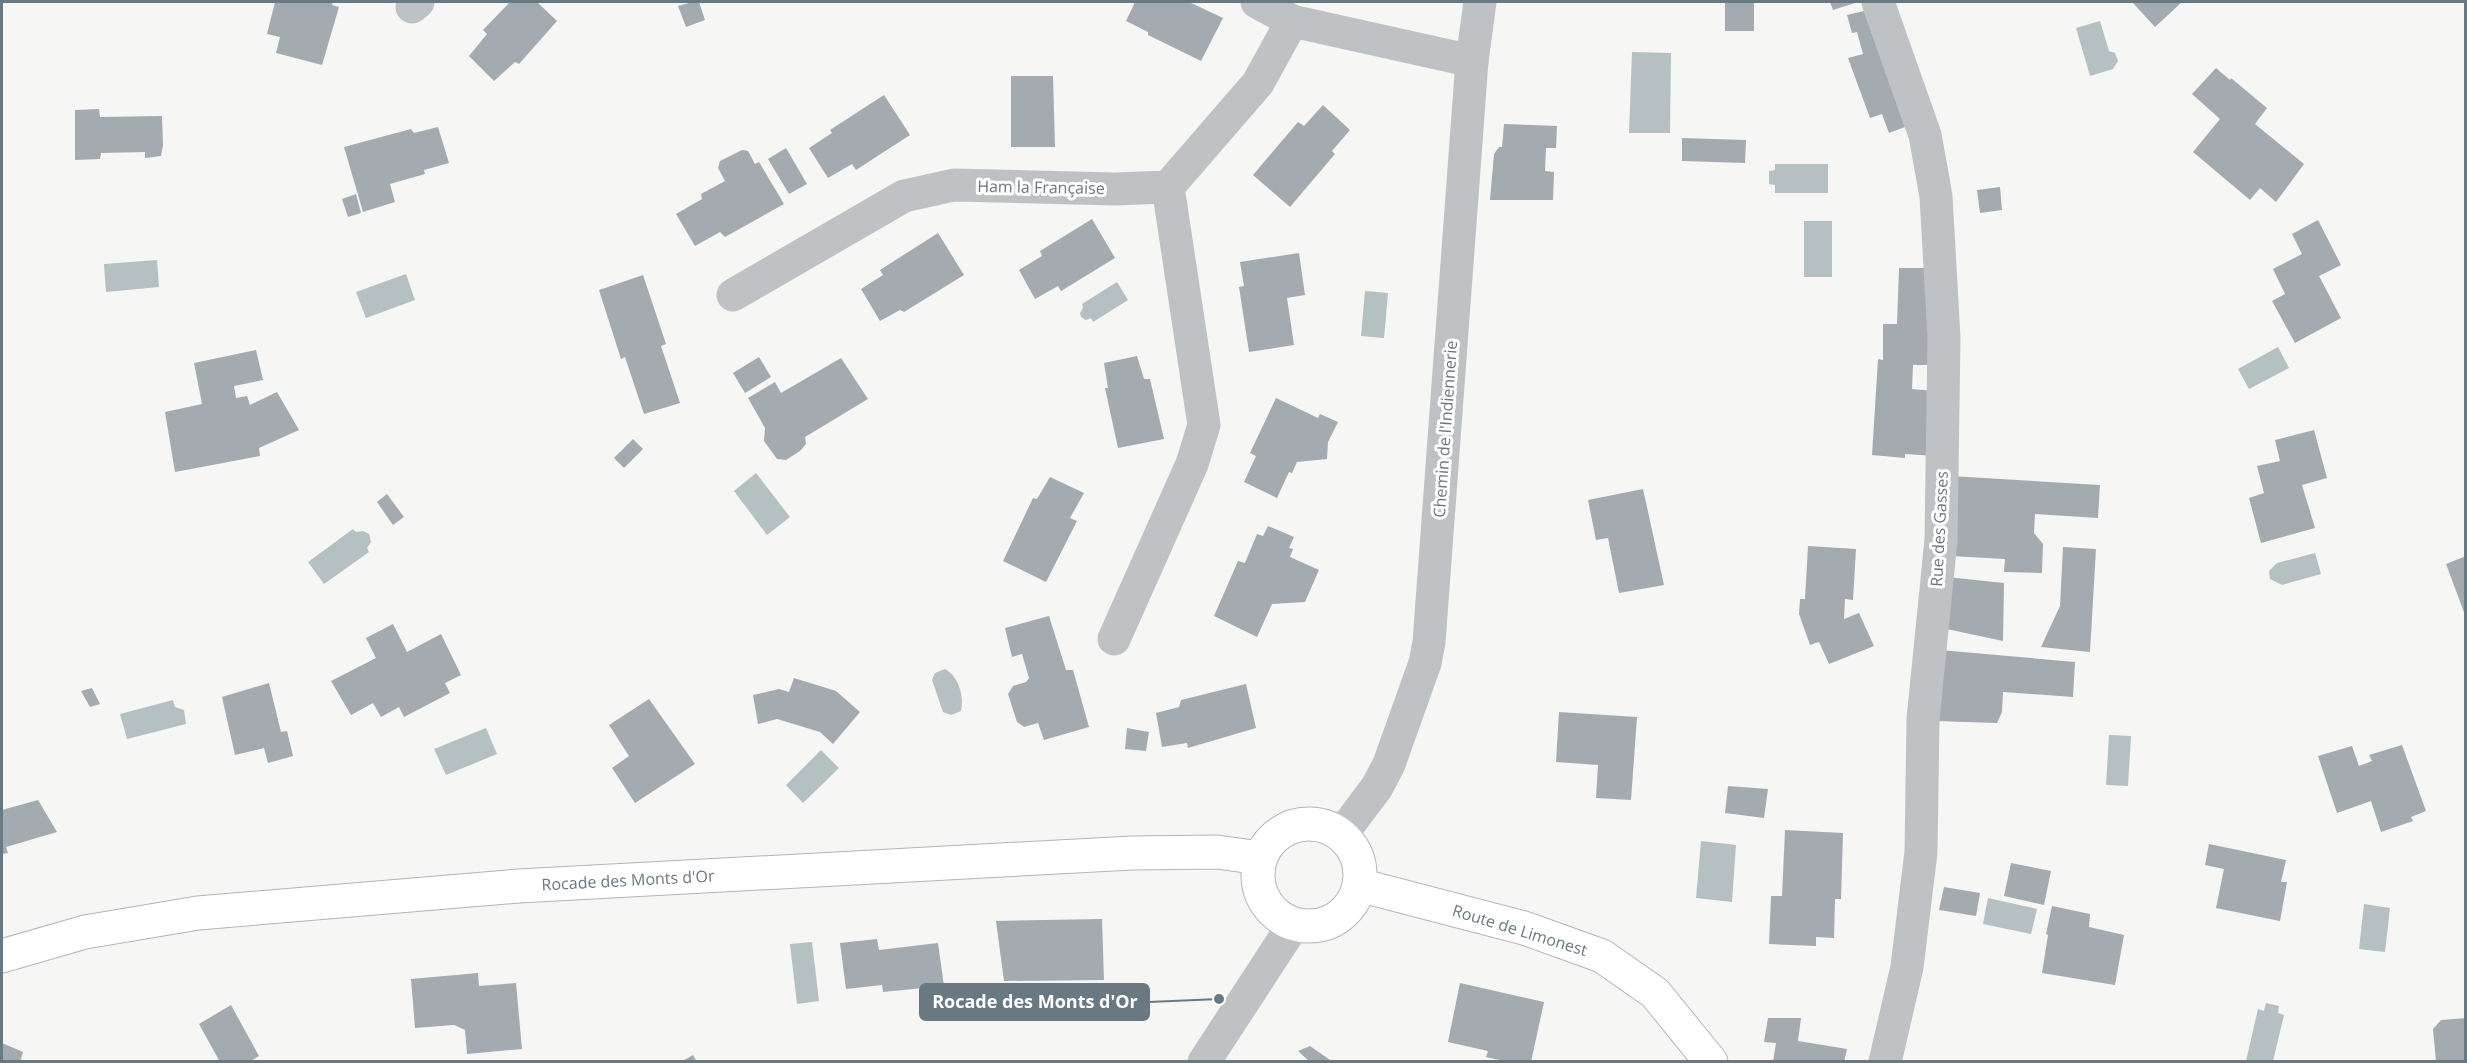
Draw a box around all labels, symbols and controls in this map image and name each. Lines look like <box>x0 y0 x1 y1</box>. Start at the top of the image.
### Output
street label: Ham la Française <box>977 175 1105 199</box>
street label: Chemin de l'Indiennerie <box>1428 340 1462 518</box>
street label: Rue des Gasses <box>1925 471 1953 587</box>
street label: Rocade des Monts d'Or <box>541 864 715 896</box>
street label: Route de Limonest <box>1450 899 1590 961</box>
callout: Rocade des Monts d'Or <box>920 984 1149 1020</box>
text: Rocade des Monts d'Or <box>932 989 1138 1013</box>

